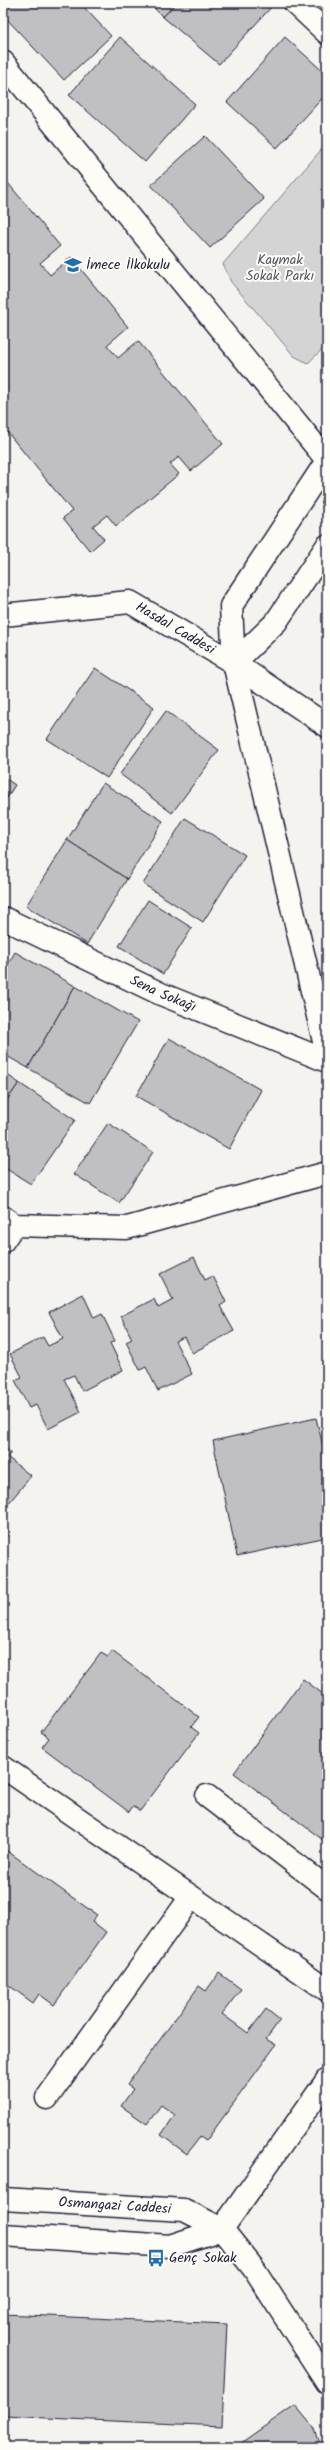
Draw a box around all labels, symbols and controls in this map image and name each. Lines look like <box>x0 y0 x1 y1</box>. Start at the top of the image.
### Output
park label: Kaymak Sokak Parkı <box>246 249 314 287</box>
place label: İmece İlkokulu <box>86 254 170 276</box>
school or university icon: İmece İlkokulu <box>63 255 83 275</box>
street label: Hasdal Caddesi <box>131 596 220 661</box>
street label: Sena Sokağı <box>126 970 200 1018</box>
street label: Osmangazi Caddesi <box>58 2191 172 2220</box>
place label: Genç Sokak <box>169 2247 237 2269</box>
bus stop icon: Genç Sokak <box>146 2248 166 2268</box>

